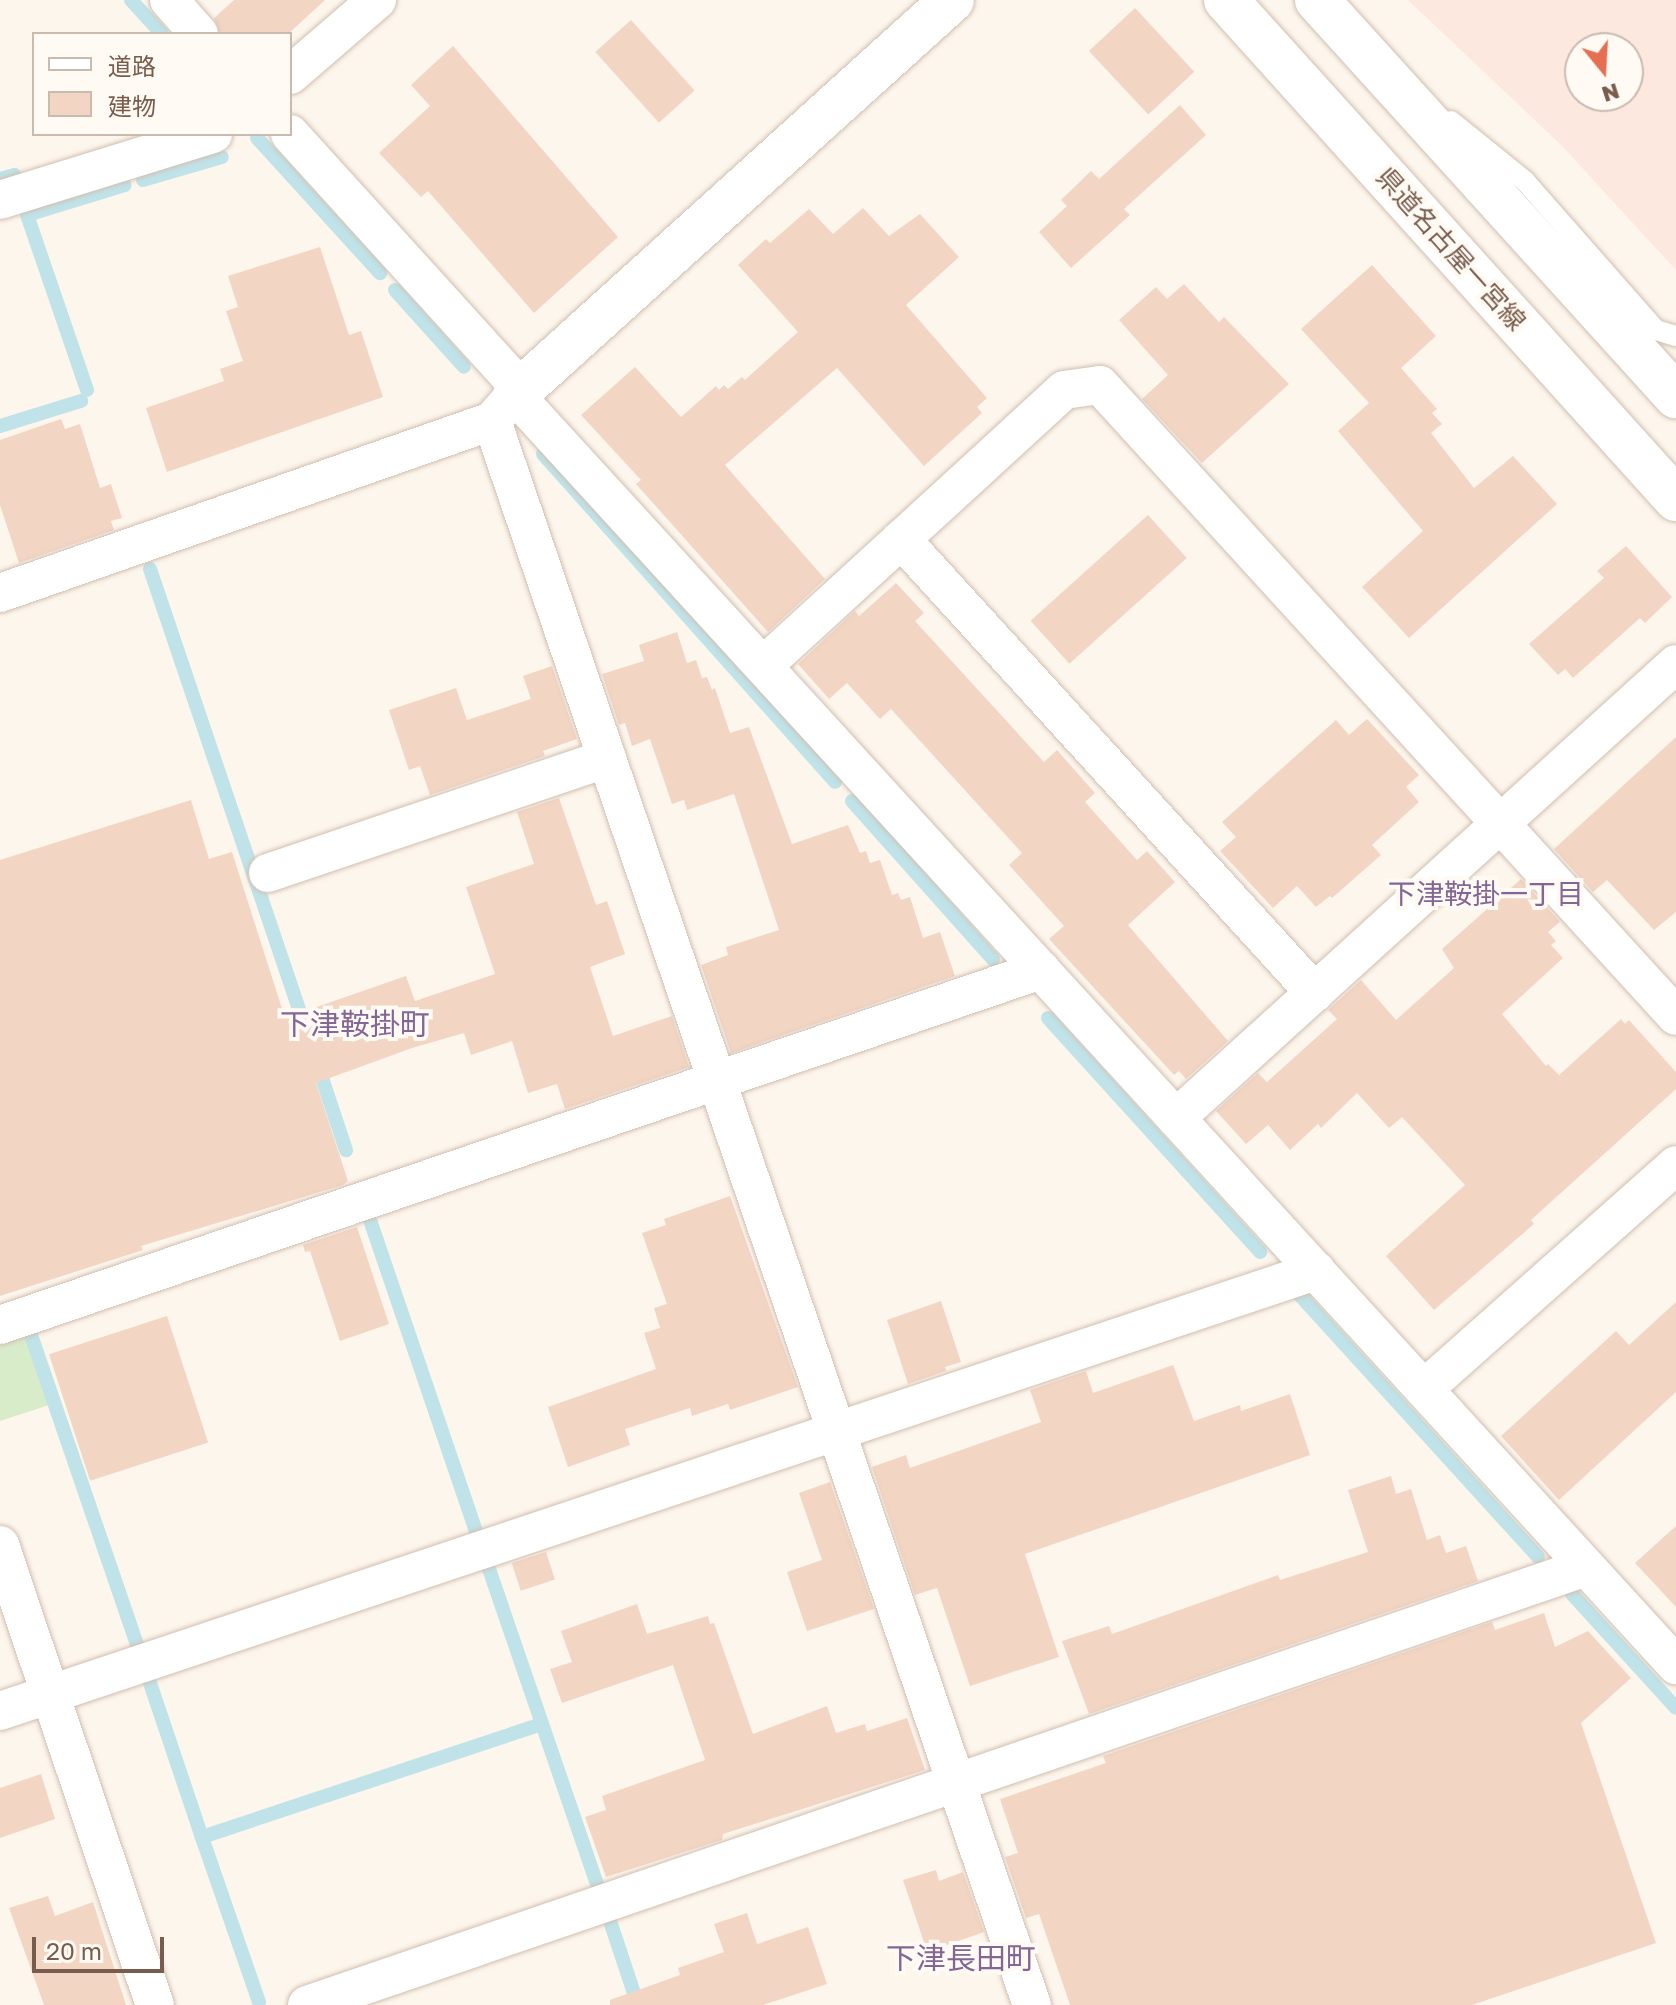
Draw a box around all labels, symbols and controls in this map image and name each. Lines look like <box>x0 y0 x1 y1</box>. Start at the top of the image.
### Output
legend <box>32 32 292 136</box>
north arrow <box>1564 32 1644 112</box>
text: 道路 <box>108 51 156 80</box>
text: N <box>1599 78 1623 109</box>
text: 建物 <box>108 91 156 120</box>
street label: 県道名古屋一宮線 <box>1370 161 1532 337</box>
district label: 下津鞍掛一丁目 <box>1388 877 1584 911</box>
district label: 下津鞍掛町 <box>280 1006 430 1042</box>
scale bar <box>36 1921 168 1971</box>
text: 20 m <box>46 1936 102 1965</box>
district label: 下津長田町 <box>886 1940 1036 1976</box>

